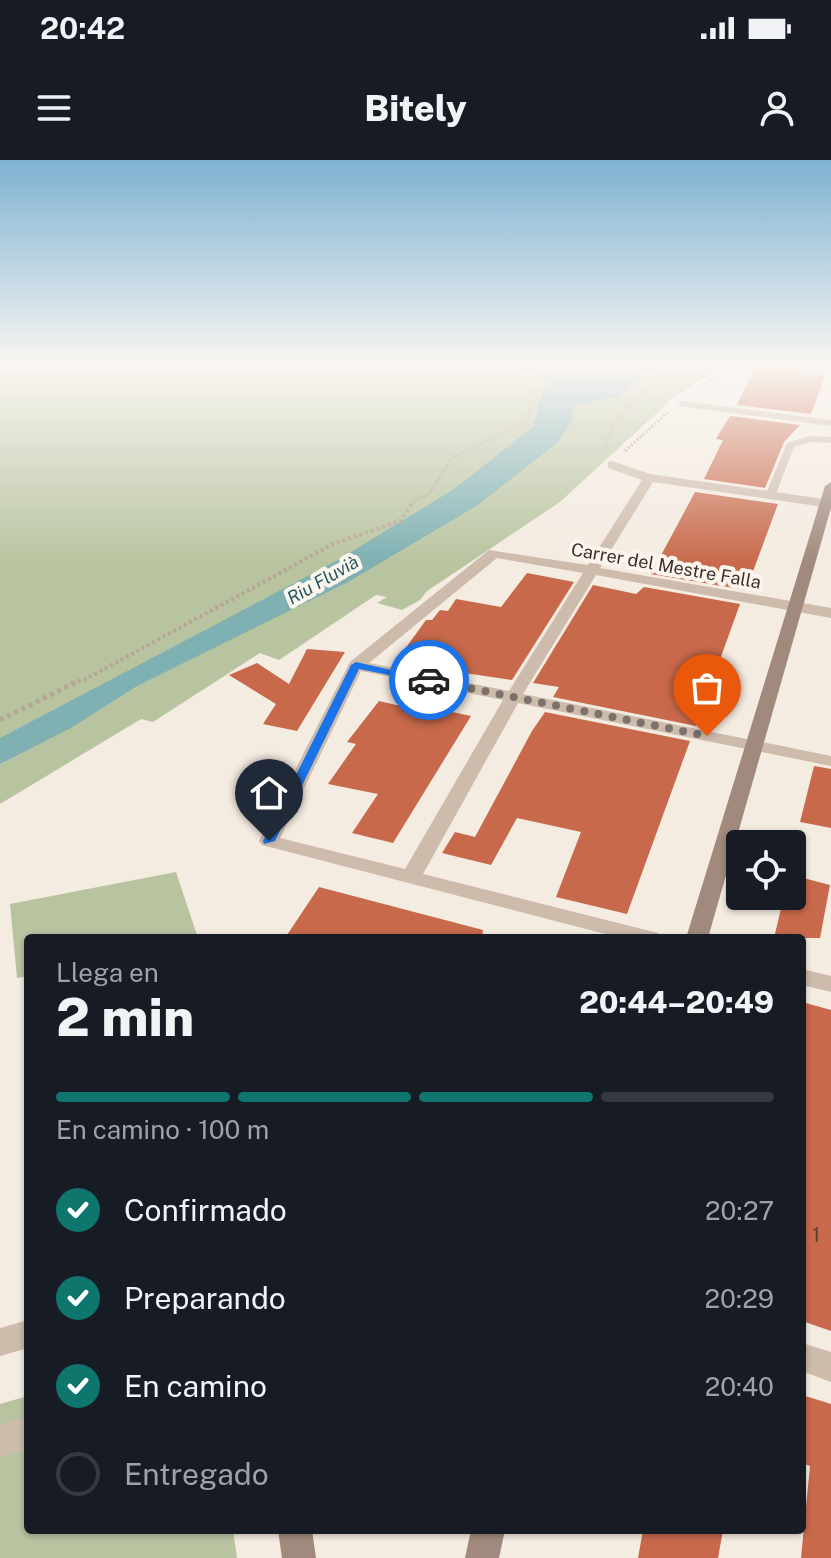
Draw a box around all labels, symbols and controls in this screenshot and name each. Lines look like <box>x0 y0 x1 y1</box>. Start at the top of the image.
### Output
text: 20:42 <box>40 10 125 46</box>
icon: menu <box>32 86 76 130</box>
icon: person <box>755 86 799 130</box>
text: Bitely <box>364 87 467 129</box>
street label: Carrer del Mestre Falla <box>569 538 763 593</box>
water label: Riu Fluvià <box>283 551 362 608</box>
courier <box>389 640 469 720</box>
pin <box>673 654 741 736</box>
icon: car <box>407 658 451 702</box>
icon: bag <box>685 666 729 710</box>
pin <box>235 759 303 841</box>
icon: home <box>247 771 291 815</box>
map controls <box>726 830 806 910</box>
button: locate <box>726 830 806 910</box>
text: Llega en <box>56 957 159 988</box>
text: 20:44–20:49 <box>579 984 774 1020</box>
text: 2 min <box>56 987 194 1048</box>
text: En camino · 100 m <box>56 1114 269 1145</box>
icon: check <box>56 1188 100 1232</box>
text: Confirmado <box>124 1192 287 1228</box>
text: 20:27 <box>705 1195 774 1226</box>
house number: 1 <box>812 1223 820 1247</box>
icon: check <box>56 1276 100 1320</box>
text: Preparando <box>124 1280 286 1316</box>
text: 20:29 <box>704 1283 774 1314</box>
icon: check <box>56 1364 100 1408</box>
text: En camino <box>124 1368 267 1404</box>
text: 20:40 <box>705 1371 774 1402</box>
text: Entregado <box>124 1456 269 1492</box>

